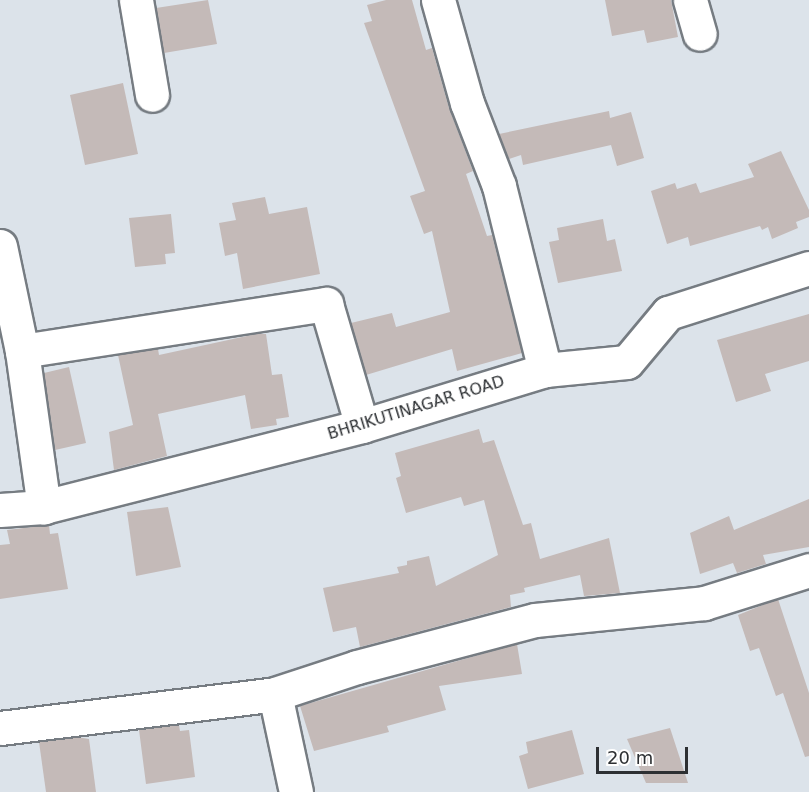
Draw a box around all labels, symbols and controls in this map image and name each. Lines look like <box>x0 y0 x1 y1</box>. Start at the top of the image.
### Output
street label: BHRIKUTINAGAR ROAD <box>325 372 507 444</box>
scale bar <box>599 735 690 773</box>
text: 20 m <box>607 747 653 768</box>

